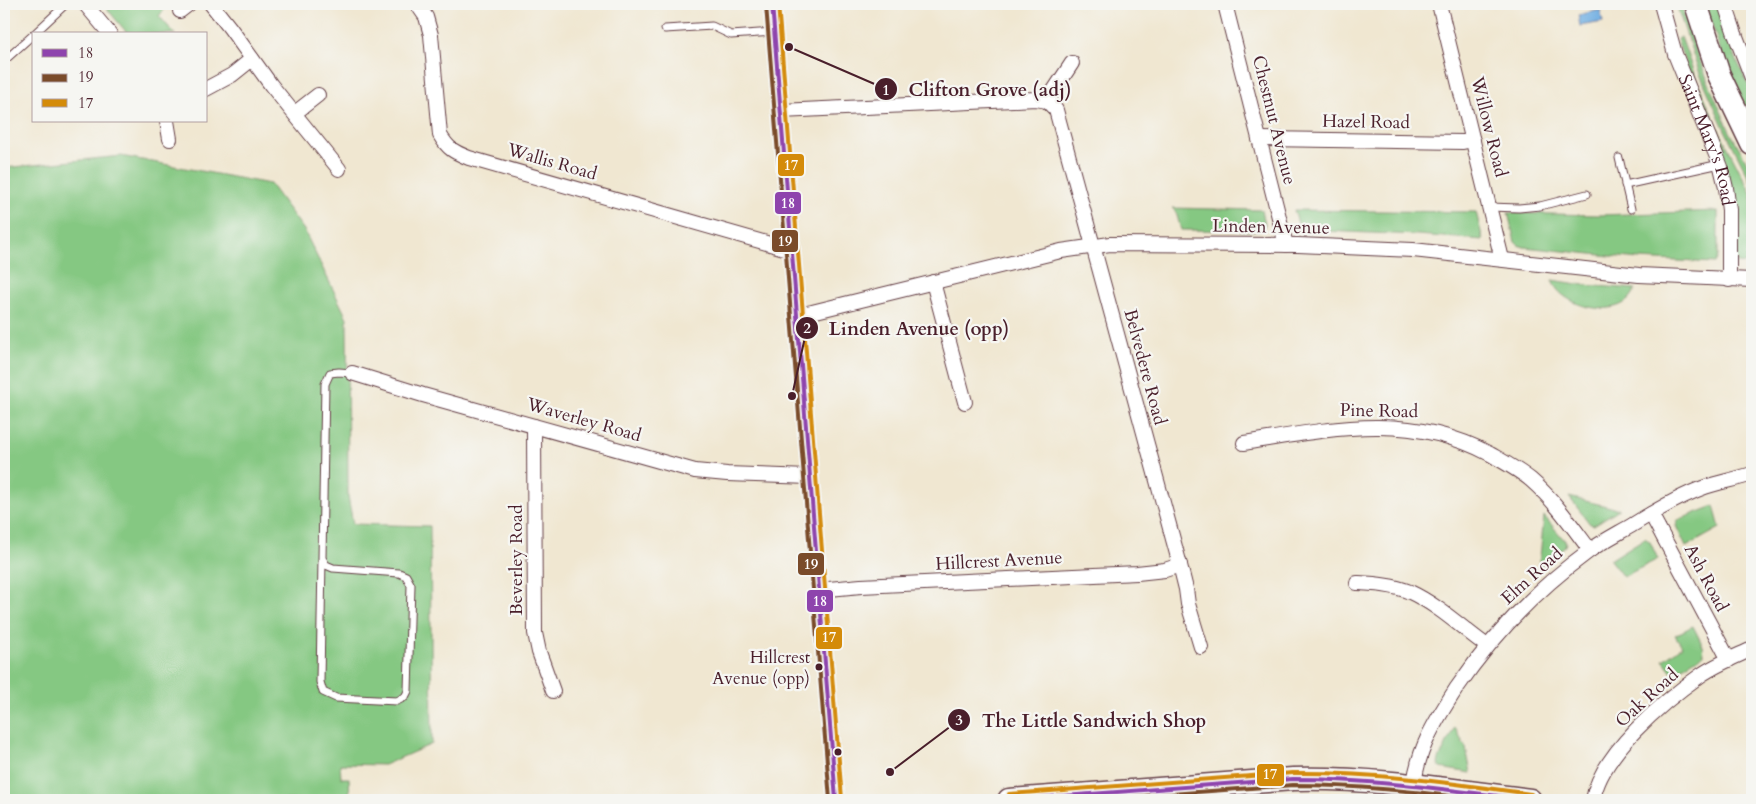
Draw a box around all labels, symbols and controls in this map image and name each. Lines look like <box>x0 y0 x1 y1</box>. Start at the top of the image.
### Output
legend <box>32 32 208 122</box>
text: 18 <box>78 43 93 63</box>
street label: Chestnut Avenue <box>1246 53 1302 187</box>
text: 19 <box>78 67 94 87</box>
street label: Saint Mary's Road <box>1672 71 1741 207</box>
callout: Clifton Grove (adj) <box>873 72 1081 106</box>
street label: Willow Road <box>1464 73 1514 180</box>
text: Clifton Grove (adj) <box>908 77 1072 103</box>
text: 1 <box>882 80 890 100</box>
text: 17 <box>78 93 94 113</box>
street label: Hazel Road <box>1322 109 1411 135</box>
street label: Wallis Road <box>503 137 600 187</box>
line badge: 17 <box>777 153 805 177</box>
text: 17 <box>784 156 798 175</box>
line badge: 18 <box>774 191 802 215</box>
text: 18 <box>781 194 795 213</box>
street label: Linden Avenue <box>1212 213 1330 241</box>
line badge: 19 <box>771 229 799 253</box>
text: 19 <box>778 232 792 251</box>
street label: Belvedere Road <box>1118 306 1173 428</box>
callout: Linden Avenue (opp) <box>794 311 1019 345</box>
text: Linden Avenue (opp) <box>829 316 1009 342</box>
text: 2 <box>803 318 811 338</box>
street label: Waverley Road <box>523 391 645 448</box>
street label: Pine Road <box>1340 398 1419 424</box>
street label: Beverley Road <box>504 504 529 615</box>
street label: Ash Road <box>1678 540 1734 617</box>
street label: Elm Road <box>1496 541 1569 610</box>
street label: Hillcrest Avenue <box>935 545 1063 577</box>
line badge: 19 <box>797 552 825 576</box>
text: 19 <box>804 555 818 574</box>
line badge: 18 <box>806 589 834 613</box>
text: 18 <box>813 592 827 611</box>
line badge: 17 <box>815 626 843 650</box>
text: 17 <box>822 628 836 647</box>
place label: Hillcrest Avenue (opp) <box>712 646 811 690</box>
marker: Hillcrest Avenue (opp) <box>814 662 824 672</box>
street label: Oak Road <box>1610 663 1684 733</box>
callout: The Little Sandwich Shop <box>947 703 1217 737</box>
text: The Little Sandwich Shop <box>982 708 1206 734</box>
text: 3 <box>955 710 963 730</box>
unlabelled marker <box>833 747 843 757</box>
line badge: 17 <box>1256 763 1285 787</box>
text: 17 <box>1263 765 1277 784</box>

